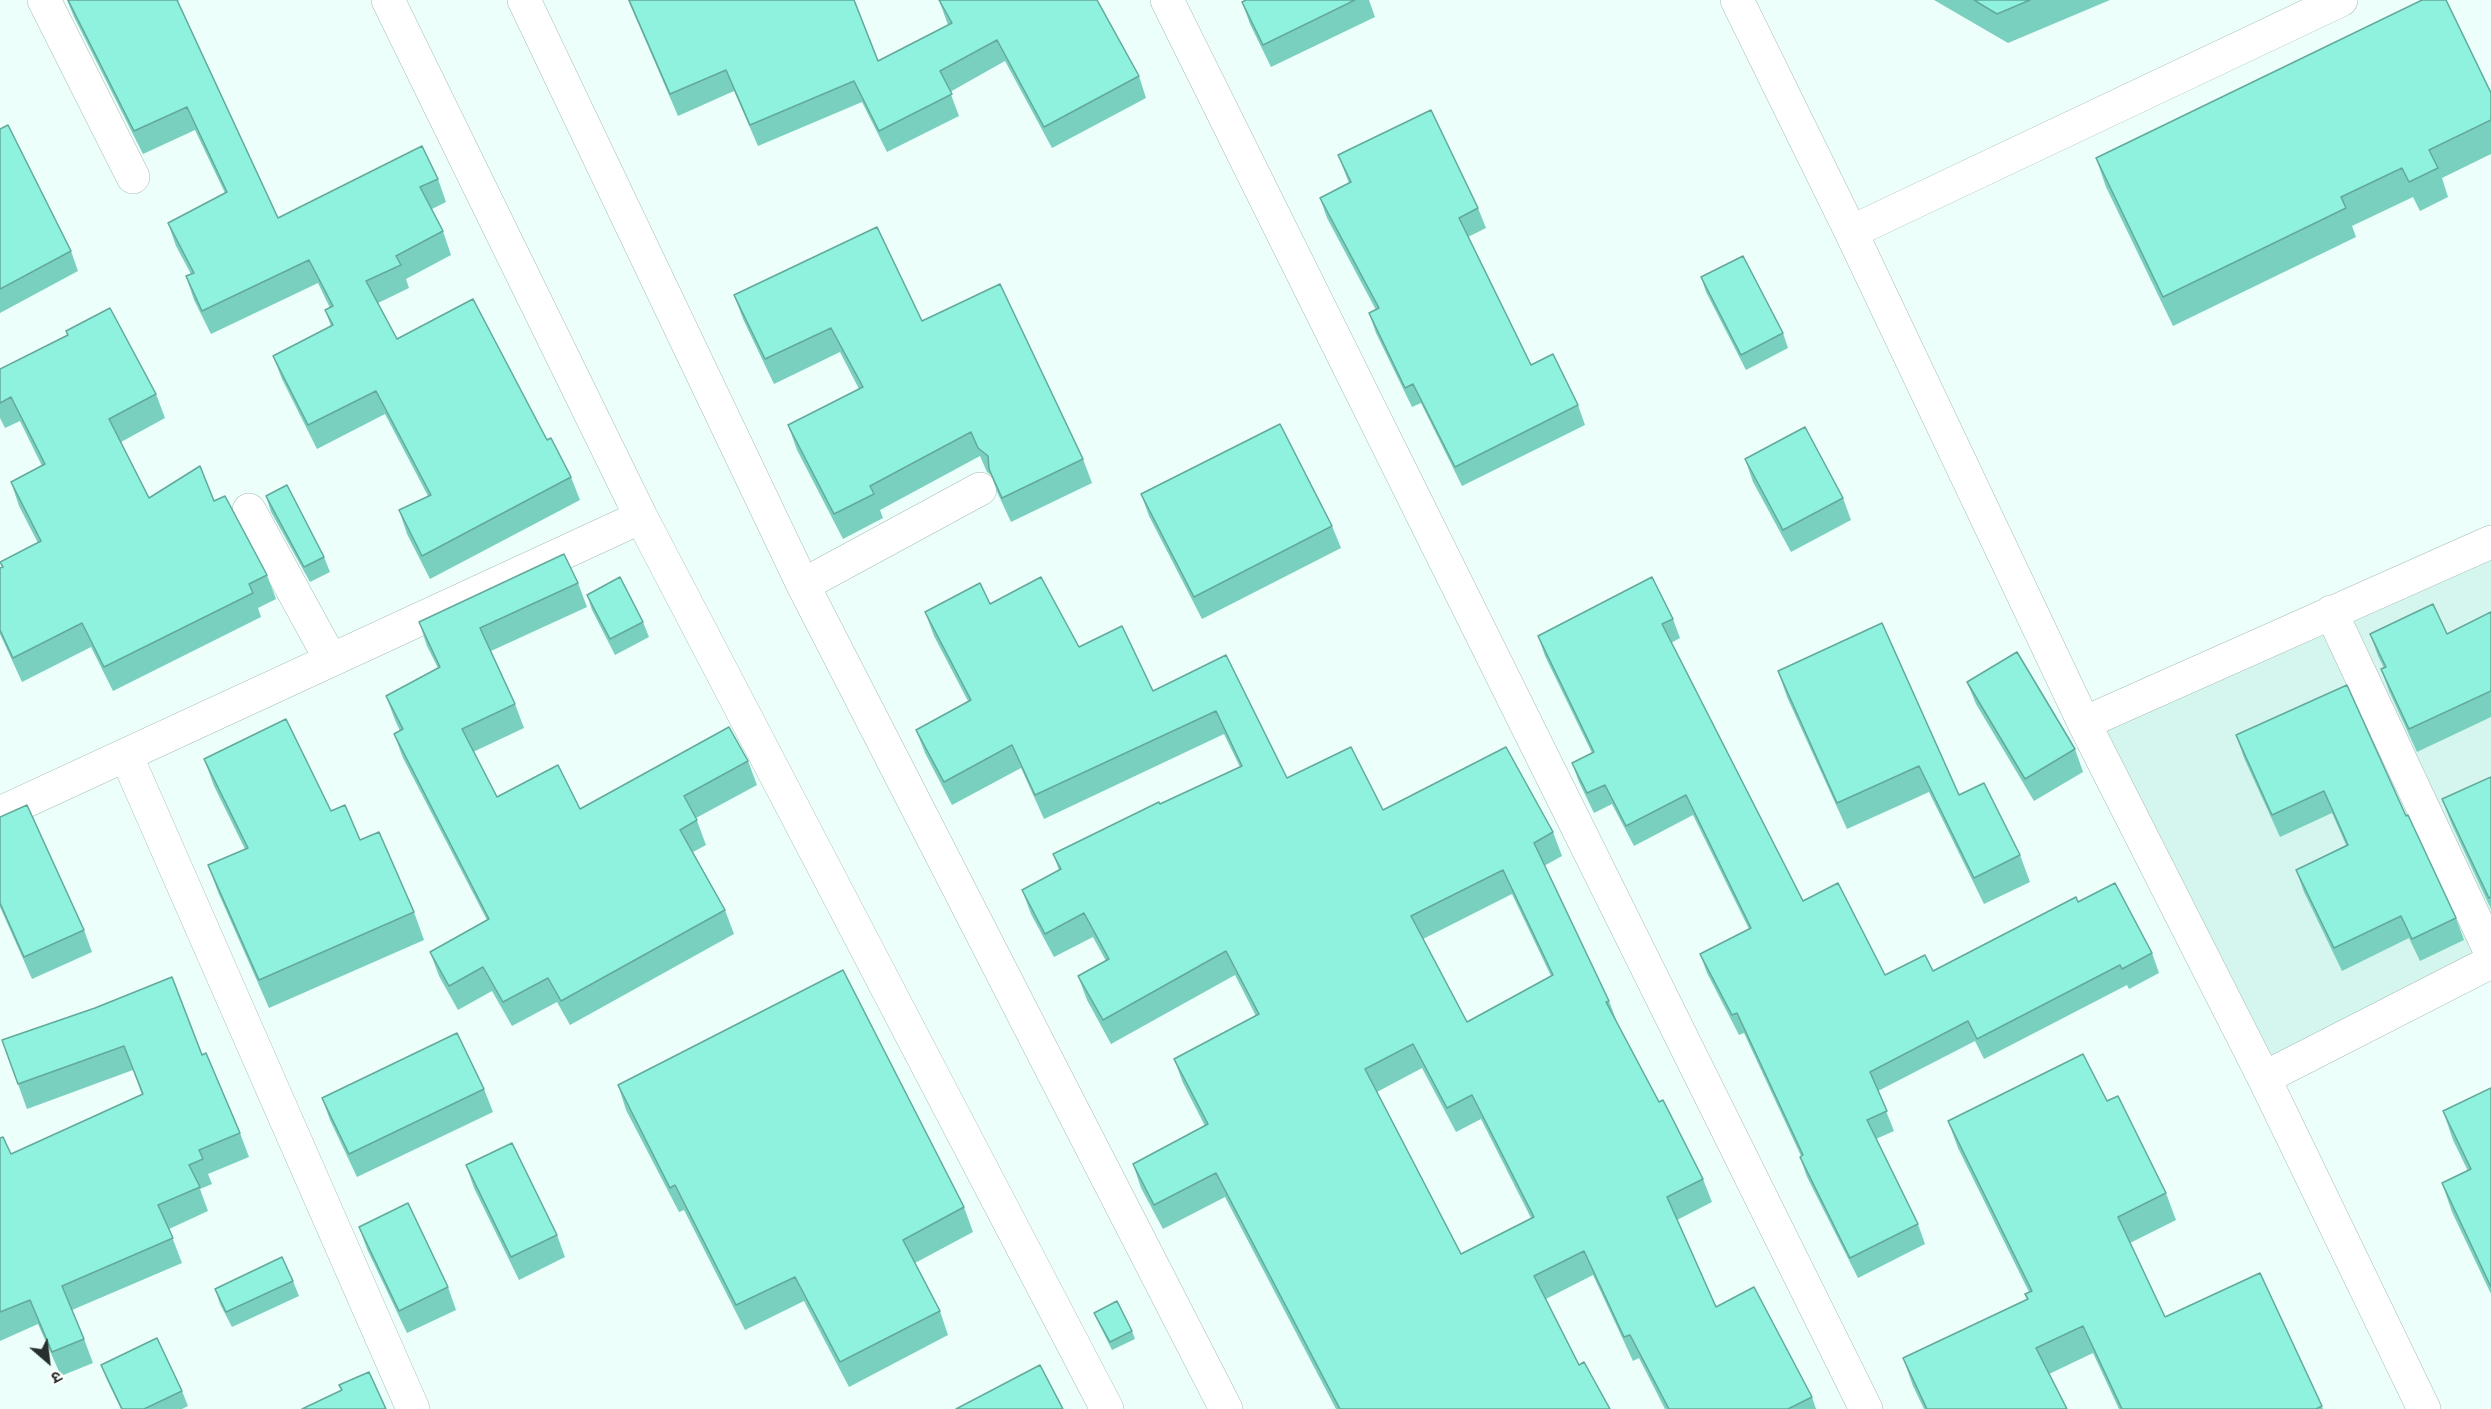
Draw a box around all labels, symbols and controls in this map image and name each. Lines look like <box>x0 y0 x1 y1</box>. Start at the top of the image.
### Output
north arrow <box>18 1331 78 1391</box>
text: उ <box>48 1367 65 1388</box>

